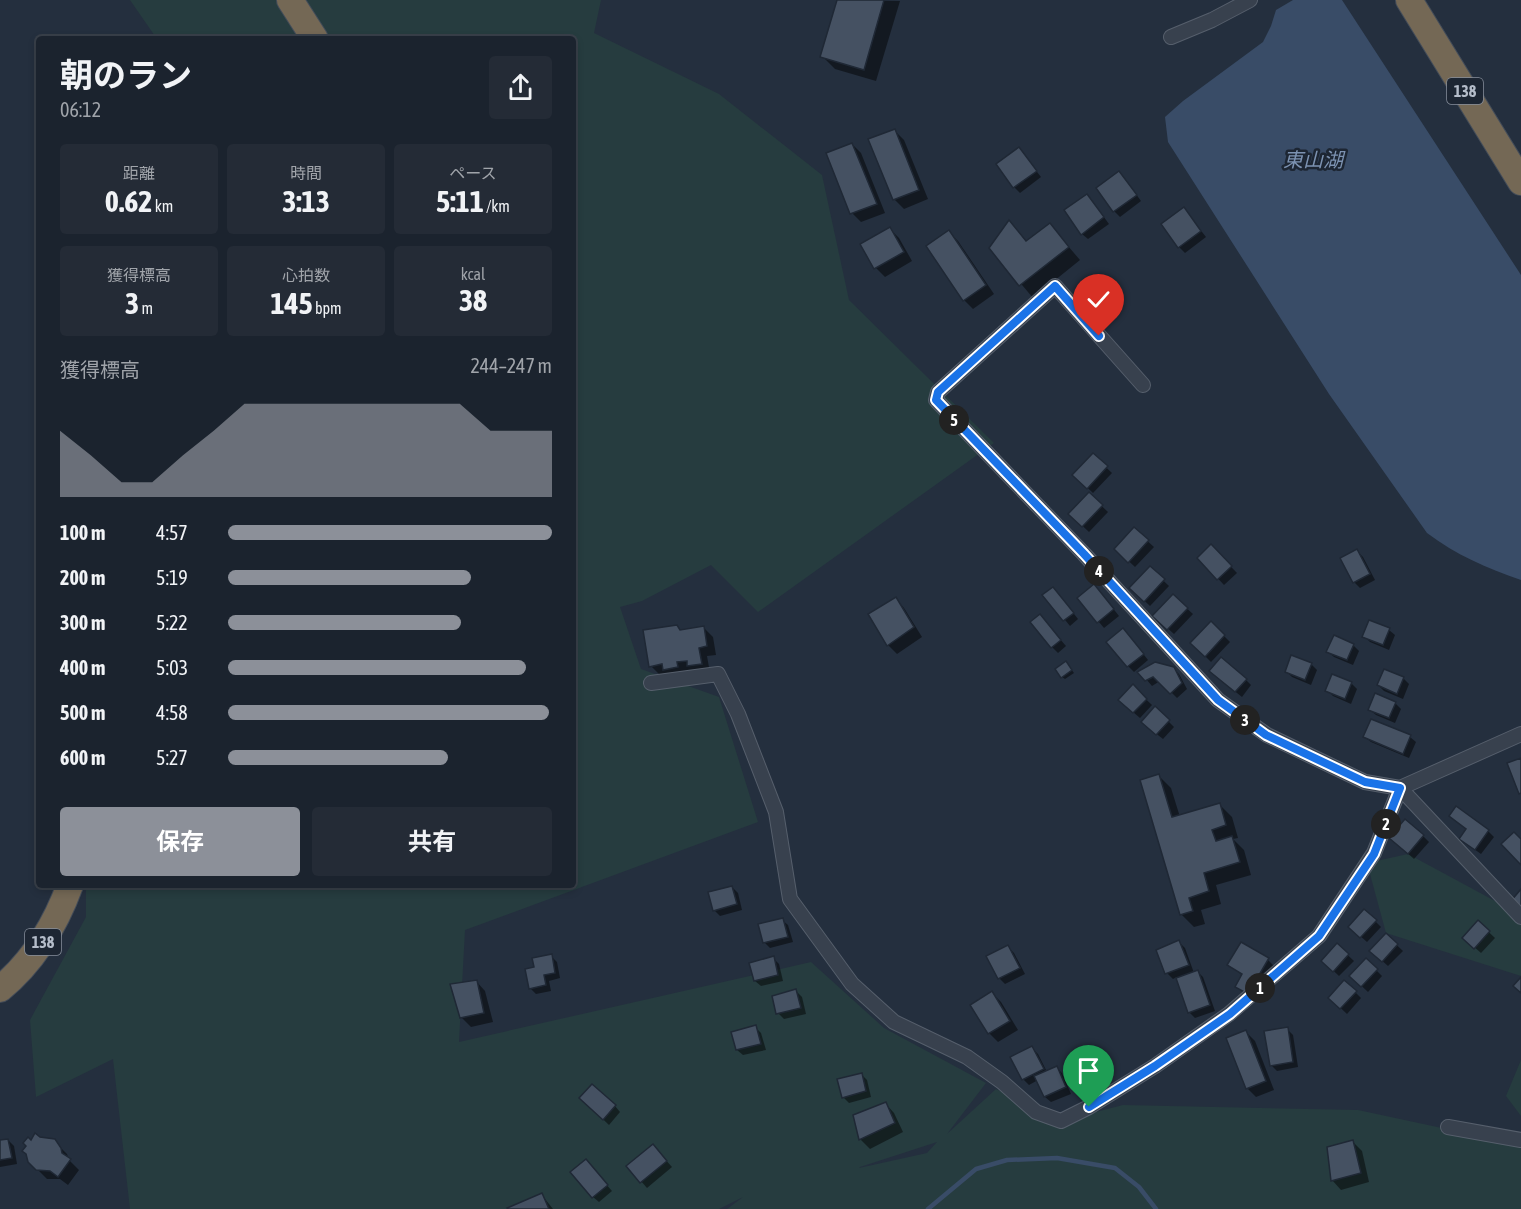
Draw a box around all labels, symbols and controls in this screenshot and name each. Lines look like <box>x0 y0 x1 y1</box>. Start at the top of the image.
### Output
text: 朝のラン <box>60 56 192 94</box>
button: share <box>489 56 552 119</box>
road number: 138 <box>1447 78 1483 104</box>
text: 06:12 <box>60 98 101 121</box>
water label: 東山湖 <box>1283 148 1346 171</box>
text: 距離 <box>123 164 155 182</box>
text: 時間 <box>290 164 322 182</box>
text: ペース <box>449 164 497 182</box>
text: 0.62 <box>105 184 152 218</box>
text: 3:13 <box>282 184 330 218</box>
text: 5:11 <box>436 184 484 218</box>
text: km <box>152 197 173 215</box>
text: /km <box>484 197 510 215</box>
text: kcal <box>461 265 485 283</box>
text: 獲得標高 <box>107 266 171 284</box>
text: 心拍数 <box>282 266 330 284</box>
pin <box>1073 274 1124 336</box>
text: 38 <box>459 283 487 317</box>
icon: check <box>1082 283 1115 316</box>
text: 3 <box>125 286 139 320</box>
text: 145 <box>270 286 313 320</box>
text: m <box>139 299 153 317</box>
text: bpm <box>313 299 342 317</box>
text: 244–247 m <box>470 354 552 377</box>
text: 獲得標高 <box>60 358 140 381</box>
pin: 5 <box>939 405 969 435</box>
text: 5 <box>950 411 958 429</box>
text: 100 m <box>60 521 105 544</box>
text: 4:57 <box>156 521 188 544</box>
pin: 4 <box>1084 556 1114 586</box>
text: 4 <box>1095 562 1103 580</box>
text: 200 m <box>60 566 105 589</box>
text: 5:19 <box>156 566 188 589</box>
text: 300 m <box>60 611 105 634</box>
text: 5:22 <box>156 611 188 634</box>
text: 400 m <box>60 656 105 679</box>
text: 5:03 <box>156 656 188 679</box>
text: 500 m <box>60 701 105 724</box>
text: 4:58 <box>156 701 188 724</box>
pin: 3 <box>1230 705 1260 735</box>
text: 3 <box>1241 711 1249 729</box>
text: 600 m <box>60 746 105 769</box>
text: 5:27 <box>156 746 188 769</box>
button: 保存 <box>60 807 300 876</box>
button: 共有 <box>312 807 552 876</box>
pin: 2 <box>1371 809 1401 839</box>
text: 2 <box>1382 815 1390 833</box>
road number: 138 <box>25 929 61 955</box>
pin: 1 <box>1245 973 1275 1003</box>
text: 1 <box>1256 979 1264 997</box>
pin <box>1063 1045 1114 1107</box>
icon: arrive <box>1072 1054 1105 1087</box>

